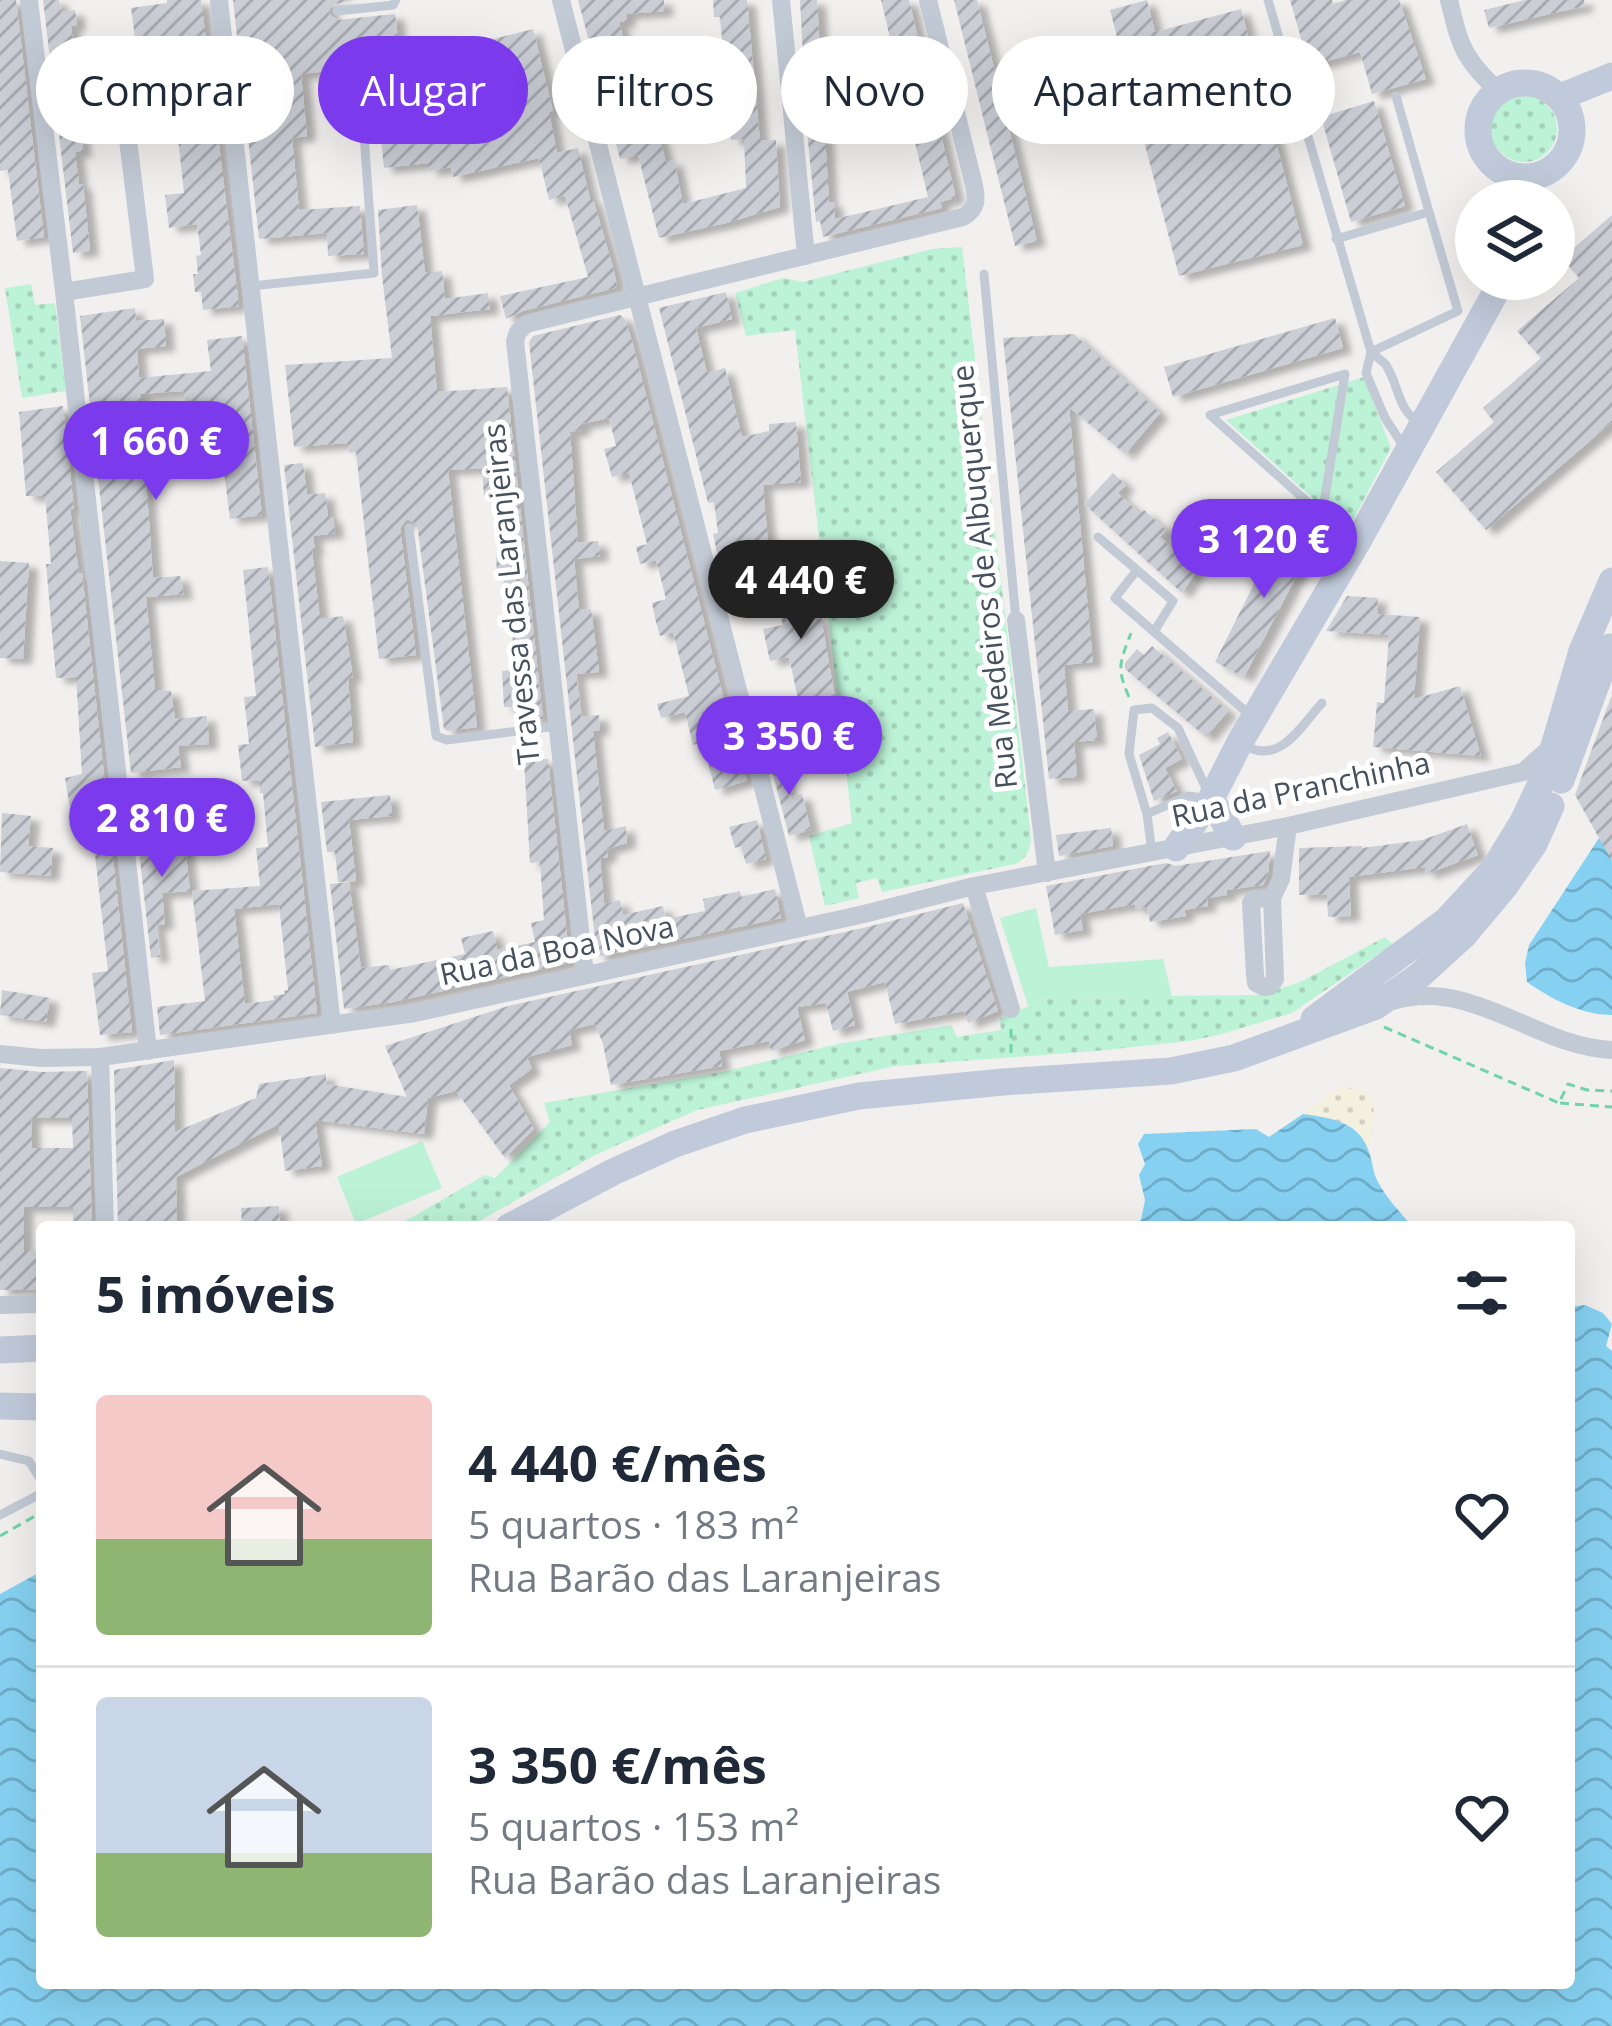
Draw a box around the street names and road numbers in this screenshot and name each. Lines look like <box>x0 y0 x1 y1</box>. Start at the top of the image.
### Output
street label: Rua Medeiros de Albuquerque <box>941 363 1026 791</box>
street label: Travessa das Laranjeiras <box>472 422 549 767</box>
street label: Rua da Pranchinha <box>1168 741 1434 836</box>
street label: Rua da Boa Nova <box>436 905 678 994</box>

